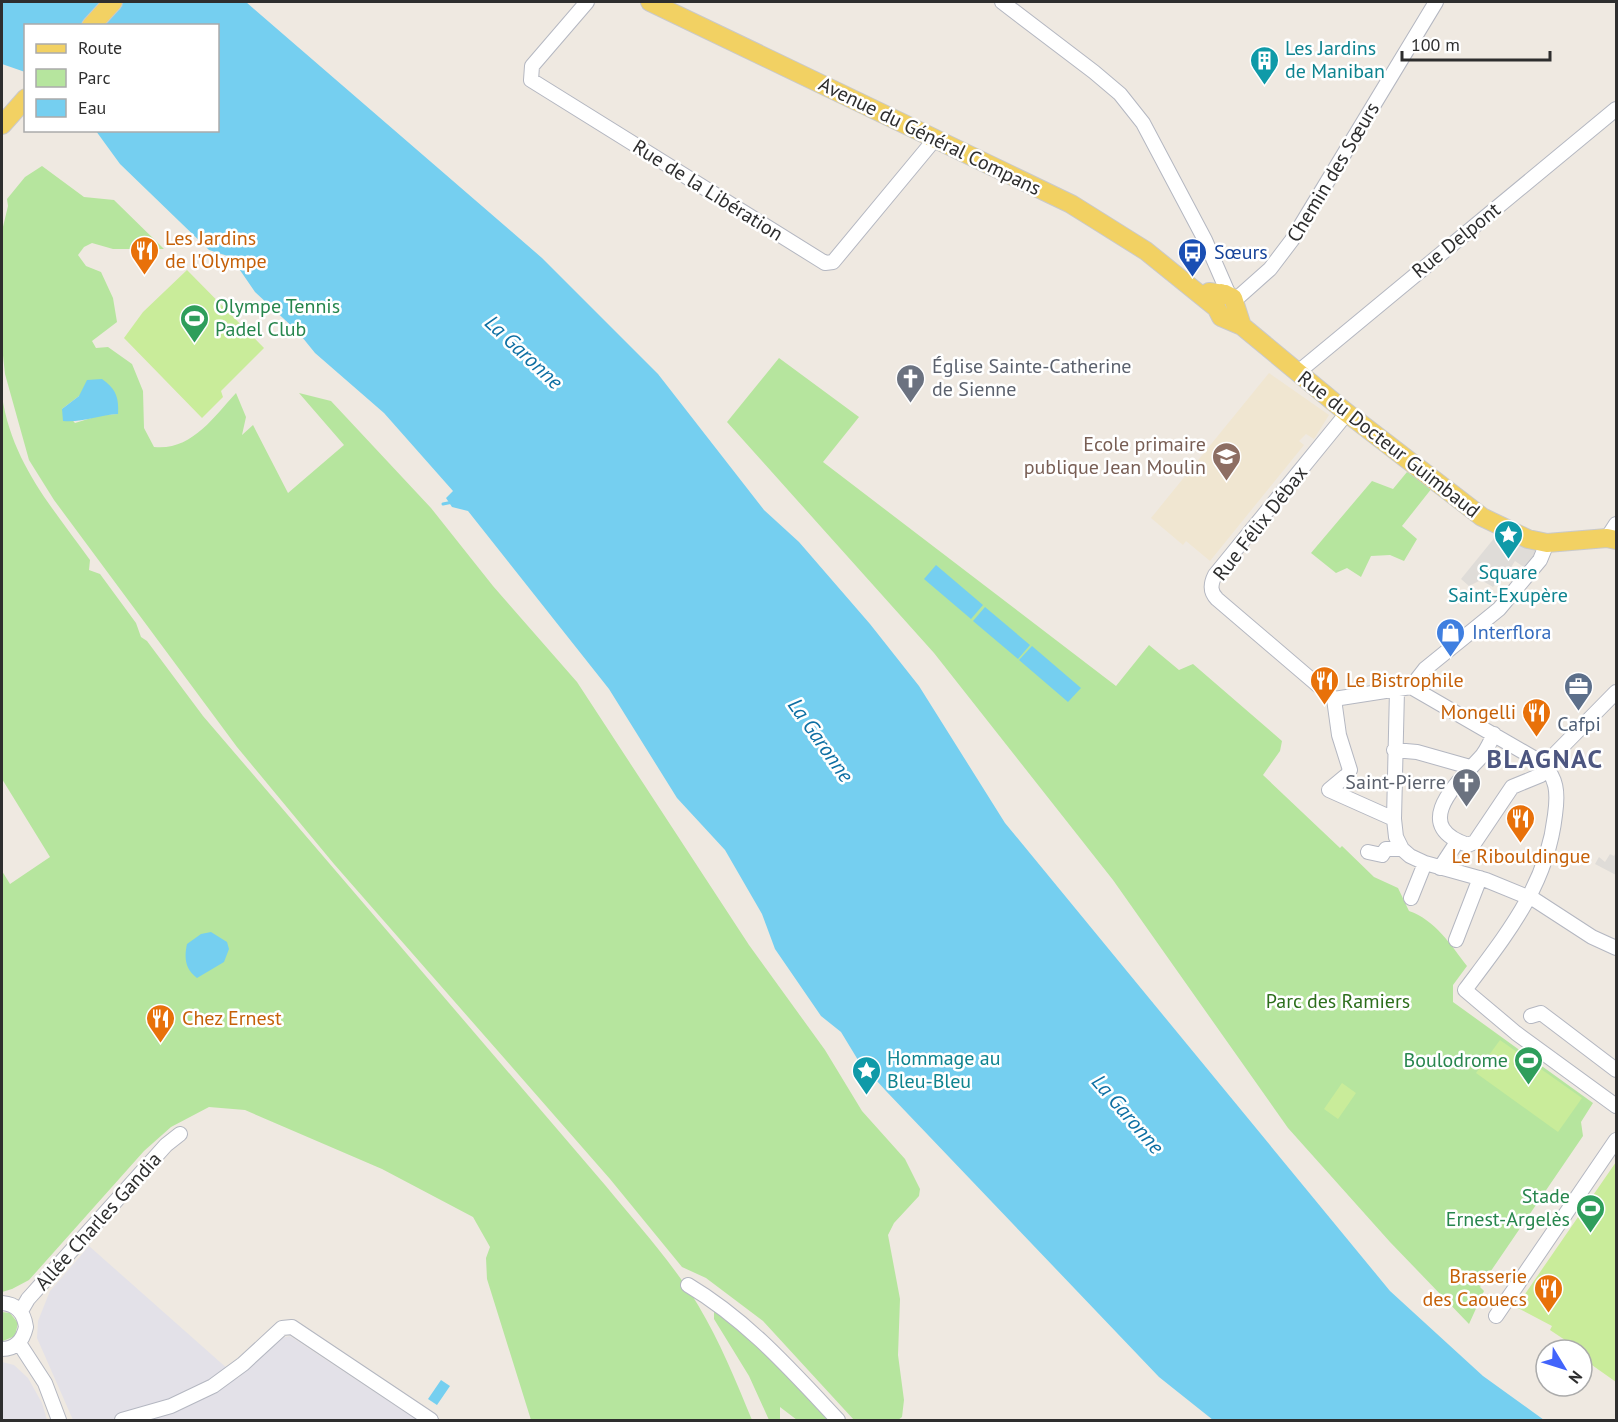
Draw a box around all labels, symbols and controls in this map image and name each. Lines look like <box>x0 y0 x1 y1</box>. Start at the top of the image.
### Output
legend <box>24 24 219 132</box>
scale bar <box>1402 24 1550 62</box>
text: 100 m <box>1411 33 1460 56</box>
place label: Les Jardins de Maniban <box>1285 35 1385 84</box>
text: Route <box>78 36 122 59</box>
building icon: Les Jardins de Maniban <box>1248 44 1280 86</box>
text: Parc <box>78 66 111 89</box>
street label: Avenue du Général Compans <box>815 71 1045 201</box>
text: Eau <box>78 96 106 119</box>
street label: Chemin des Sœurs <box>1281 97 1385 247</box>
street label: Rue de la Libération <box>628 133 788 247</box>
street label: Rue Delpont <box>1407 196 1506 284</box>
place label: Les Jardins de l'Olympe <box>165 225 267 274</box>
restaurant icon: Les Jardins de l'Olympe <box>128 234 160 276</box>
bus stop icon: Sœurs <box>1177 236 1209 278</box>
place label: Sœurs <box>1214 239 1268 265</box>
place label: Olympe Tennis Padel Club <box>215 293 340 342</box>
sports icon: Olympe Tennis Padel Club <box>178 302 210 344</box>
water label: La Garonne <box>479 309 569 395</box>
place label: Église Sainte-Catherine de Sienne <box>932 353 1131 402</box>
church icon: Église Sainte-Catherine de Sienne <box>895 362 927 404</box>
street label: Rue du Docteur Guimbaud <box>1293 365 1485 523</box>
place label: Ecole primaire publique Jean Moulin <box>1024 431 1206 480</box>
school or university icon: Ecole primaire publique Jean Moulin <box>1211 440 1243 482</box>
street label: Rue Félix Débax <box>1207 460 1313 586</box>
place icon: Square Saint-Exupère <box>1492 518 1524 560</box>
place label: Square Saint-Exupère <box>1448 559 1568 608</box>
shop icon: Interflora <box>1435 616 1467 658</box>
place label: Interflora <box>1472 619 1551 645</box>
restaurant icon: Le Bistrophile <box>1309 664 1341 706</box>
place label: Le Bistrophile <box>1346 667 1464 693</box>
office icon: Cafpi <box>1563 670 1595 712</box>
water label: La Garonne <box>782 693 860 788</box>
restaurant icon: Mongelli <box>1521 696 1553 738</box>
place label: Mongelli <box>1441 699 1516 725</box>
place label: Cafpi <box>1557 711 1601 737</box>
district label: BLAGNAC <box>1487 742 1603 775</box>
church icon: Saint-Pierre <box>1451 766 1483 808</box>
place label: Saint-Pierre <box>1345 769 1446 795</box>
restaurant icon: Le Ribouldingue <box>1505 802 1537 844</box>
place label: Le Ribouldingue <box>1452 843 1590 869</box>
park label: Parc des Ramiers <box>1266 988 1410 1014</box>
restaurant icon: Chez Ernest <box>145 1002 177 1044</box>
place label: Chez Ernest <box>182 1005 282 1031</box>
sports icon: Boulodrome <box>1513 1044 1545 1086</box>
place label: Hommage au Bleu-Bleu <box>887 1045 1001 1094</box>
place label: Boulodrome <box>1404 1047 1508 1073</box>
place icon: Hommage au Bleu-Bleu <box>850 1054 882 1096</box>
water label: La Garonne <box>1086 1069 1170 1160</box>
street label: Allée Charles Gandia <box>29 1147 167 1295</box>
place label: Stade Ernest-Argelès <box>1446 1183 1570 1232</box>
sports icon: Stade Ernest-Argelès <box>1575 1192 1607 1234</box>
place label: Brasserie des Caouecs <box>1422 1263 1527 1312</box>
restaurant icon: Brasserie des Caouecs <box>1532 1272 1564 1314</box>
north arrow <box>1534 1338 1594 1398</box>
text: N <box>1565 1367 1587 1388</box>

